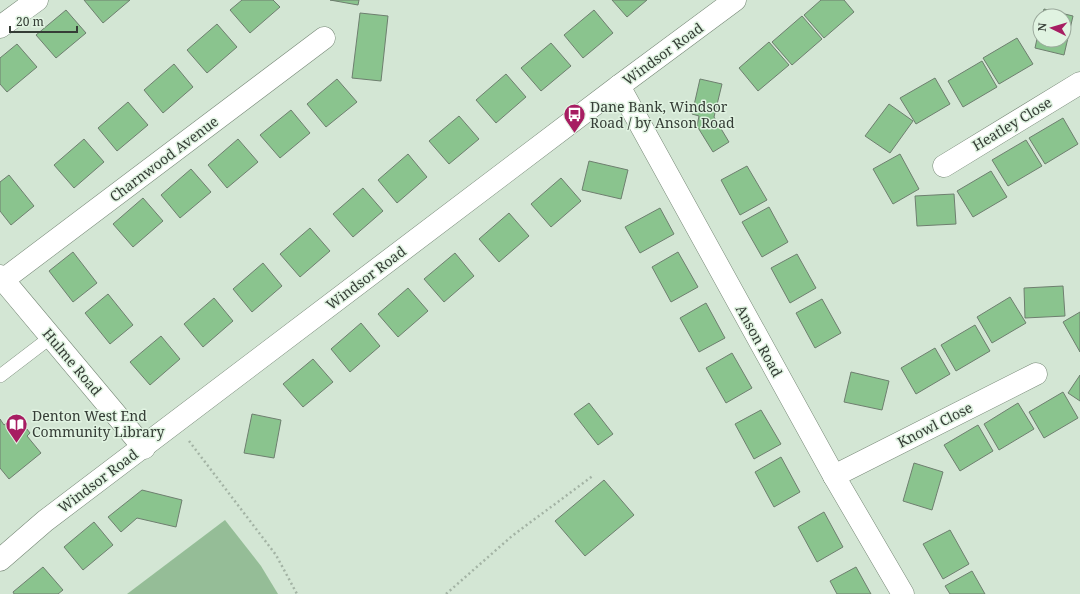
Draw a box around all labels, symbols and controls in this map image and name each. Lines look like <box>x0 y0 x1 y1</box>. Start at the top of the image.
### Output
scale bar <box>10 8 77 34</box>
north arrow <box>1032 8 1072 48</box>
text: 20 m <box>16 13 44 30</box>
street label: Windsor Road <box>619 18 707 89</box>
text: N <box>1034 22 1049 32</box>
street label: Heatley Close <box>968 92 1055 155</box>
place label: Dane Bank, Windsor Road / by Anson Road <box>590 97 735 132</box>
bus stop icon: Dane Bank, Windsor Road / by Anson Road <box>561 102 587 135</box>
street label: Charnwood Avenue <box>105 111 222 206</box>
street label: Windsor Road <box>322 241 410 314</box>
street label: Anson Road <box>732 301 787 381</box>
street label: Hulme Road <box>39 324 106 400</box>
street label: Knowl Close <box>894 398 976 452</box>
place label: Denton West End Community Library <box>32 406 165 441</box>
library icon: Denton West End Community Library <box>4 411 30 444</box>
street label: Windsor Road <box>54 444 142 517</box>

